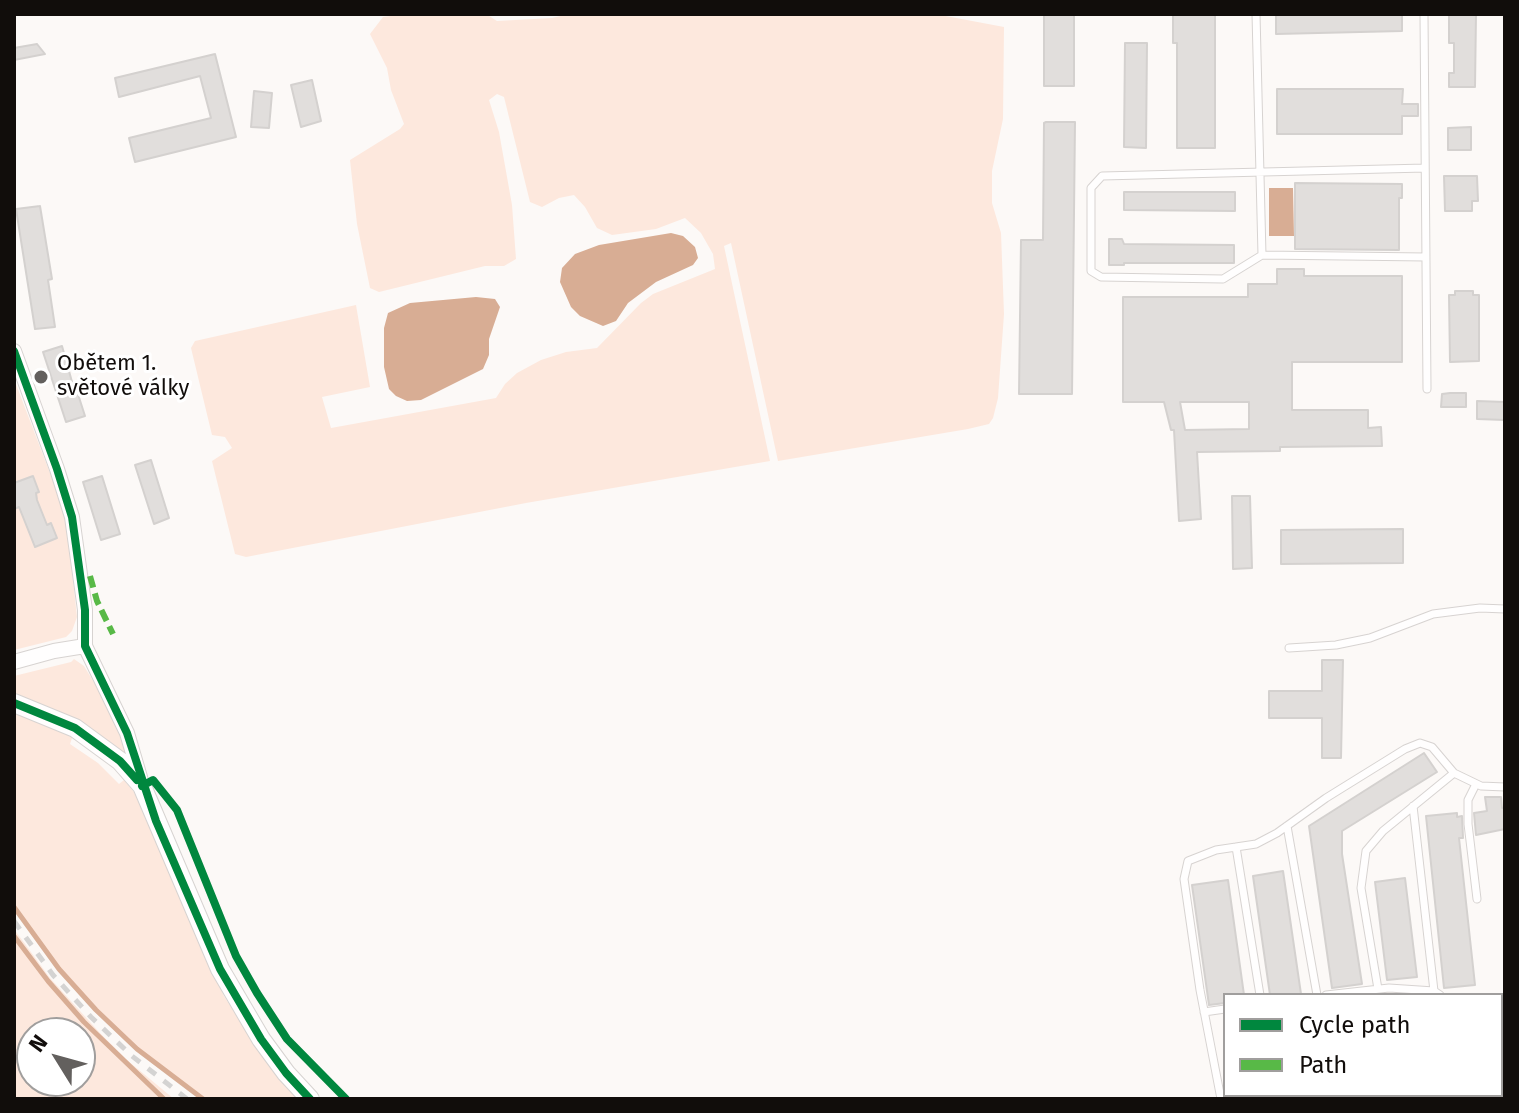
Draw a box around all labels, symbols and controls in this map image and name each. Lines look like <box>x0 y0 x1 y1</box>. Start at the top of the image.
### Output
place label: Obětem 1. světové války <box>57 351 189 402</box>
marker: Obětem 1. světové války <box>32 368 50 386</box>
legend <box>1223 993 1503 1097</box>
text: Cycle path <box>1299 1011 1411 1039</box>
north arrow <box>16 1017 96 1097</box>
text: N <box>23 1030 53 1057</box>
text: Path <box>1299 1051 1347 1079</box>

